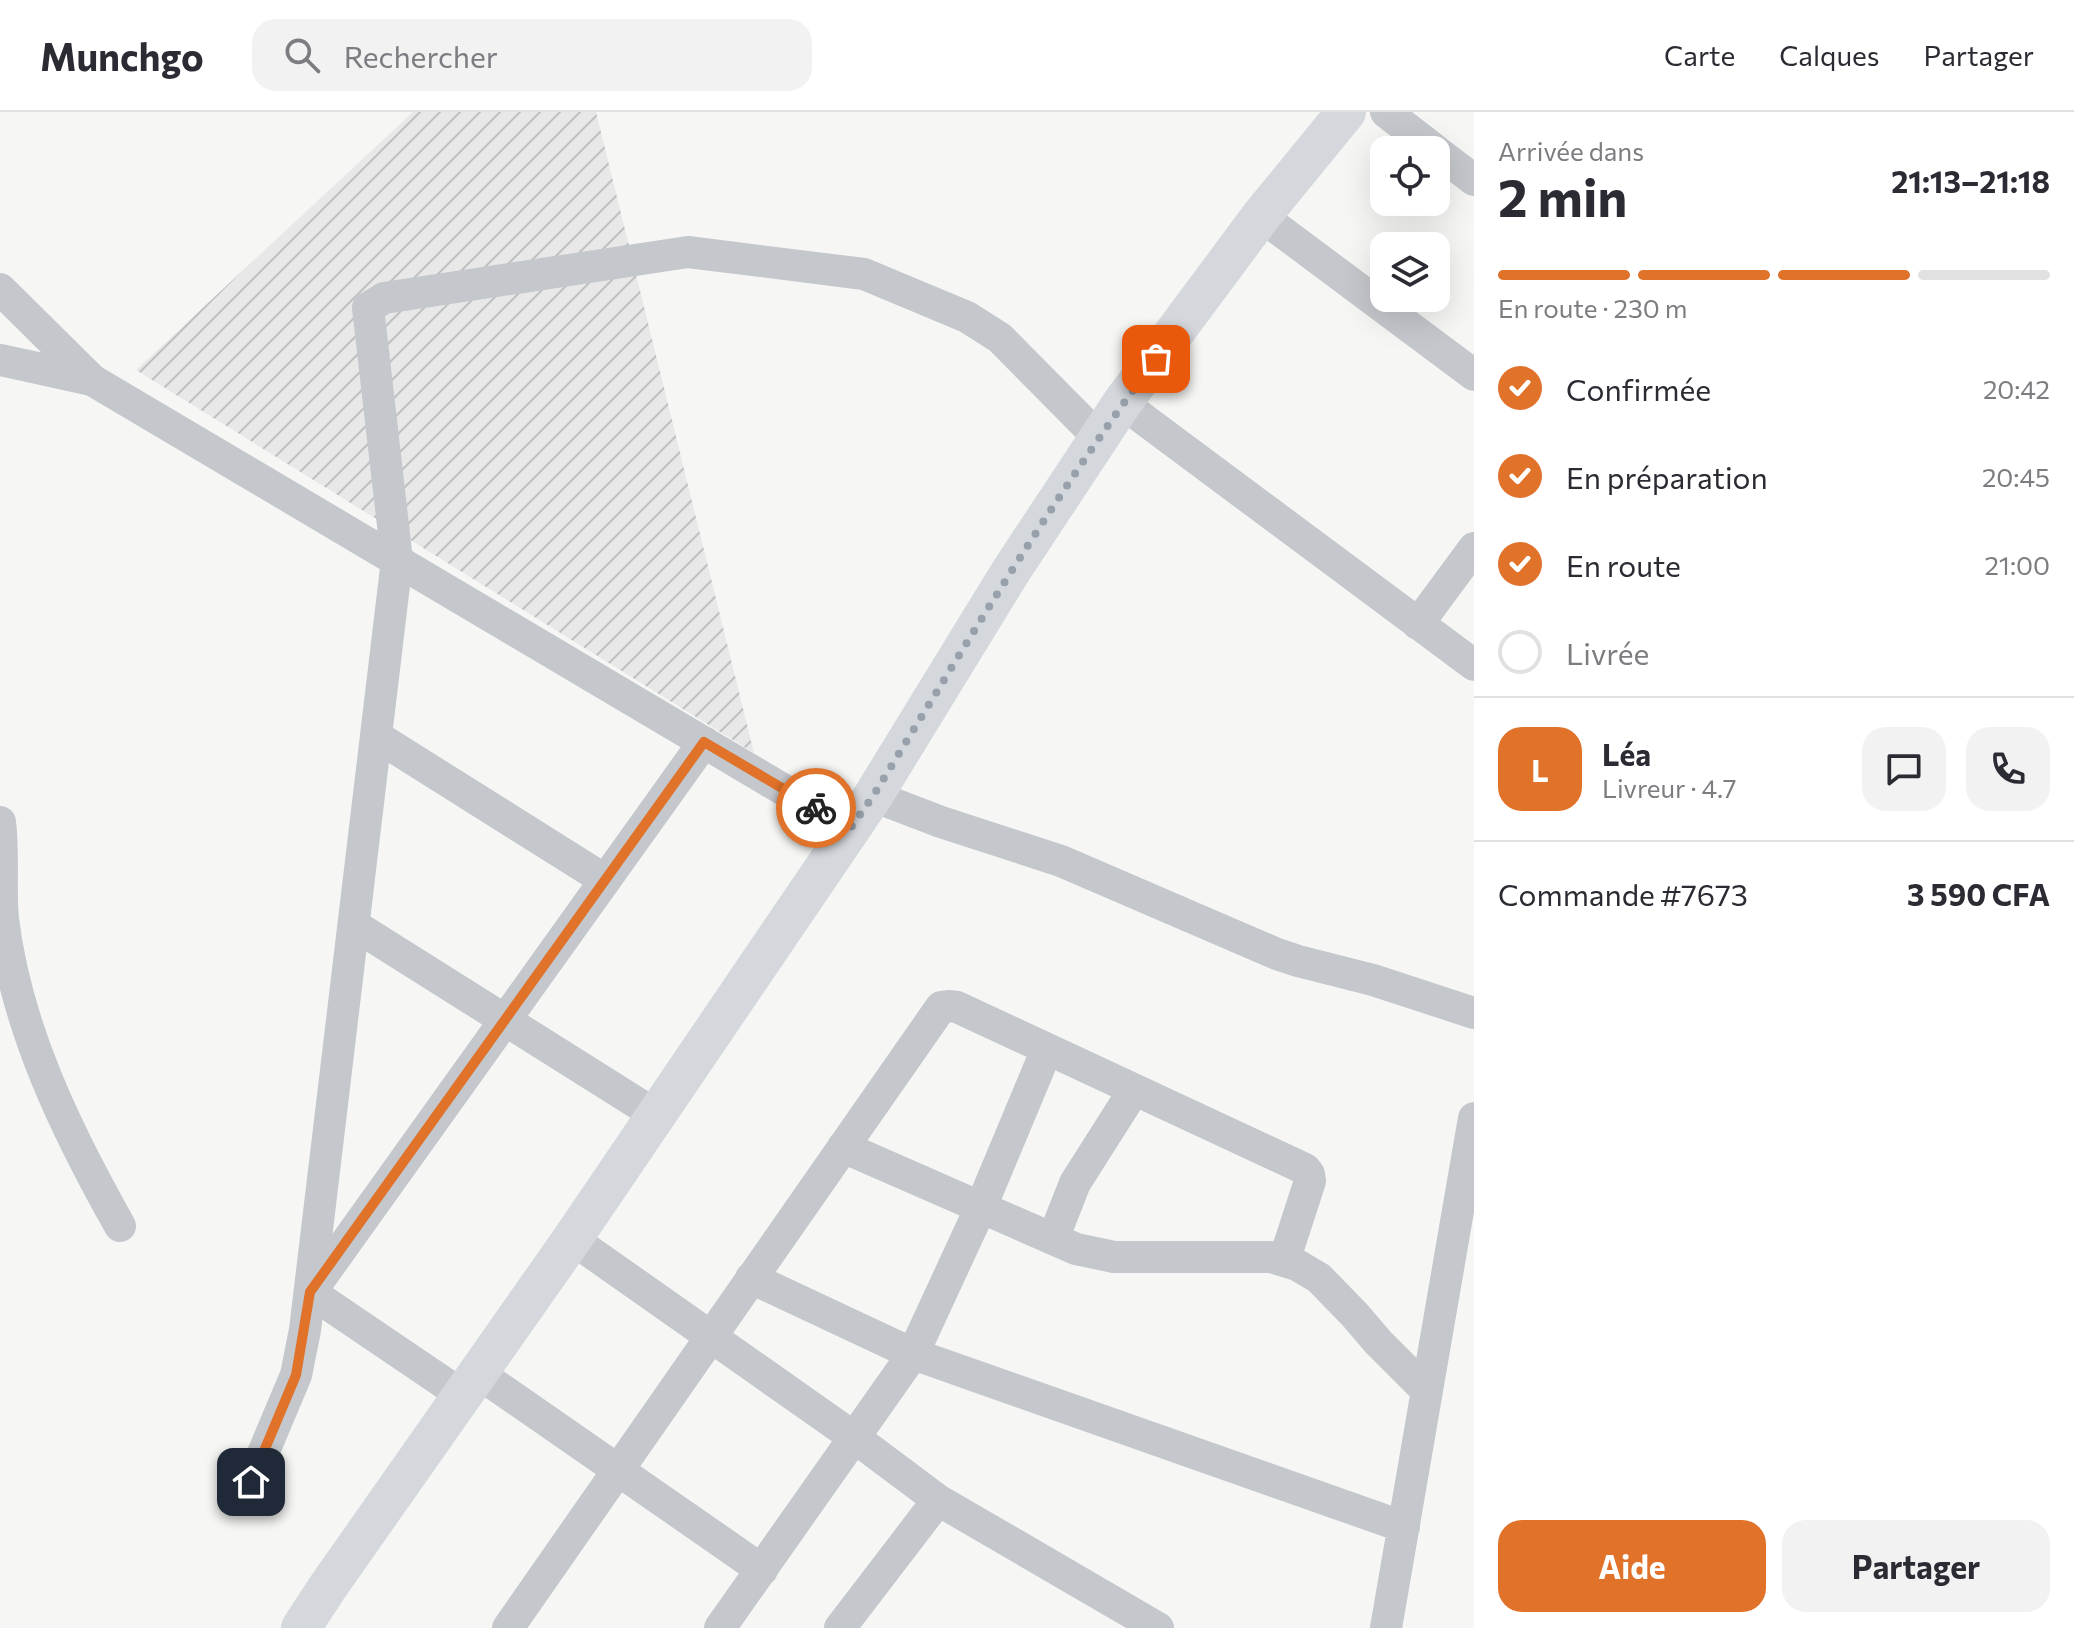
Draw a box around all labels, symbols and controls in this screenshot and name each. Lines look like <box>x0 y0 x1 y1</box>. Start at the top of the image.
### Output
search box <box>252 19 812 91</box>
text: Munchgo <box>40 32 204 79</box>
icon: search <box>280 33 324 77</box>
text: Rechercher <box>344 37 498 74</box>
text: Carte <box>1664 38 1735 72</box>
text: Calques <box>1779 38 1880 72</box>
text: Partager <box>1924 38 2034 72</box>
text: Arrivée dans <box>1498 135 1644 166</box>
map controls <box>1370 136 1450 312</box>
button: locate <box>1370 136 1450 216</box>
text: 21:13–21:18 <box>1891 162 2050 199</box>
text: 2 min <box>1498 164 1627 228</box>
button: layers <box>1370 232 1450 312</box>
text: En route · 230 m <box>1498 292 1687 323</box>
pin <box>1122 325 1190 393</box>
icon: bag <box>1134 337 1178 381</box>
icon: check <box>1498 366 1542 410</box>
text: Confirmée <box>1566 370 1711 407</box>
text: 20:42 <box>1983 373 2050 404</box>
icon: check <box>1498 454 1542 498</box>
text: En préparation <box>1566 458 1768 495</box>
text: 20:45 <box>1982 461 2050 492</box>
icon: check <box>1498 542 1542 586</box>
text: En route <box>1566 546 1681 583</box>
text: 21:00 <box>1984 549 2050 580</box>
text: Livrée <box>1566 634 1649 671</box>
button: chat <box>1862 727 1946 811</box>
button: phone <box>1966 727 2050 811</box>
text: Léa <box>1602 735 1651 772</box>
text: L <box>1531 751 1549 788</box>
courier <box>776 768 856 848</box>
text: Livreur · 4.7 <box>1602 772 1737 803</box>
icon: bike <box>794 786 838 830</box>
text: Commande #7673 <box>1498 875 1748 912</box>
text: 3 590 CFA <box>1907 875 2050 912</box>
pin <box>217 1448 285 1516</box>
icon: home <box>229 1460 273 1504</box>
button: Aide <box>1498 1520 1766 1612</box>
button: Partager <box>1782 1520 2050 1612</box>

